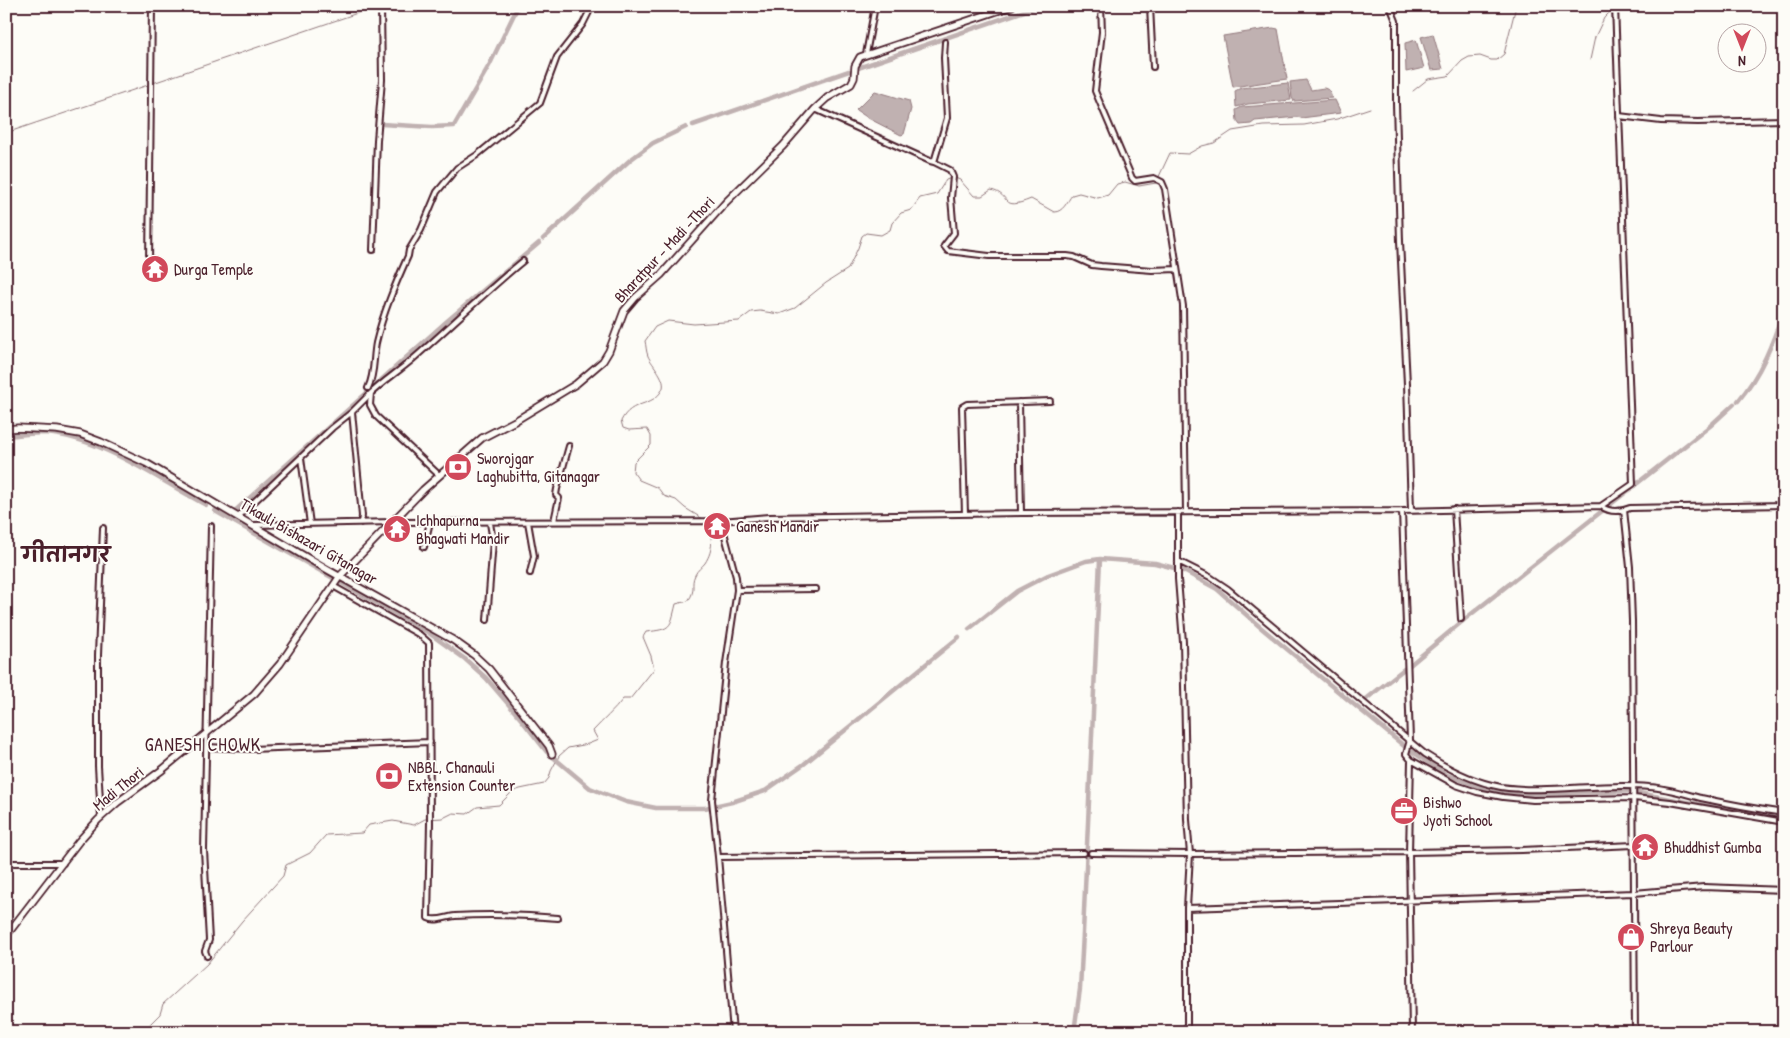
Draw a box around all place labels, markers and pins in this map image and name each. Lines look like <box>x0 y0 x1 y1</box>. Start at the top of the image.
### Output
temple icon: Durga Temple <box>140 254 170 284</box>
place label: Durga Temple <box>174 258 254 280</box>
place label: Sworojgar Laghubitta, Gitanagar <box>477 447 600 487</box>
bank icon: Sworojgar Laghubitta, Gitanagar <box>443 452 473 482</box>
place label: Ichhapurna Bhagwati Mandir <box>416 509 510 549</box>
temple icon: Ganesh Mandir <box>702 511 732 541</box>
temple icon: Ichhapurna Bhagwati Mandir <box>382 514 412 544</box>
place label: Ganesh Mandir <box>736 515 819 537</box>
place label: NBBL, Chanauli Extension Counter <box>408 756 515 796</box>
bank icon: NBBL, Chanauli Extension Counter <box>374 761 404 791</box>
place label: Bishwo Jyoti School <box>1423 791 1493 831</box>
office icon: Bishwo Jyoti School <box>1389 796 1419 826</box>
temple icon: Bhuddhist Gumba <box>1630 832 1660 862</box>
place label: Bhuddhist Gumba <box>1664 836 1761 858</box>
place label: Shreya Beauty Parlour <box>1650 917 1733 957</box>
shop icon: Shreya Beauty Parlour <box>1616 922 1646 952</box>

